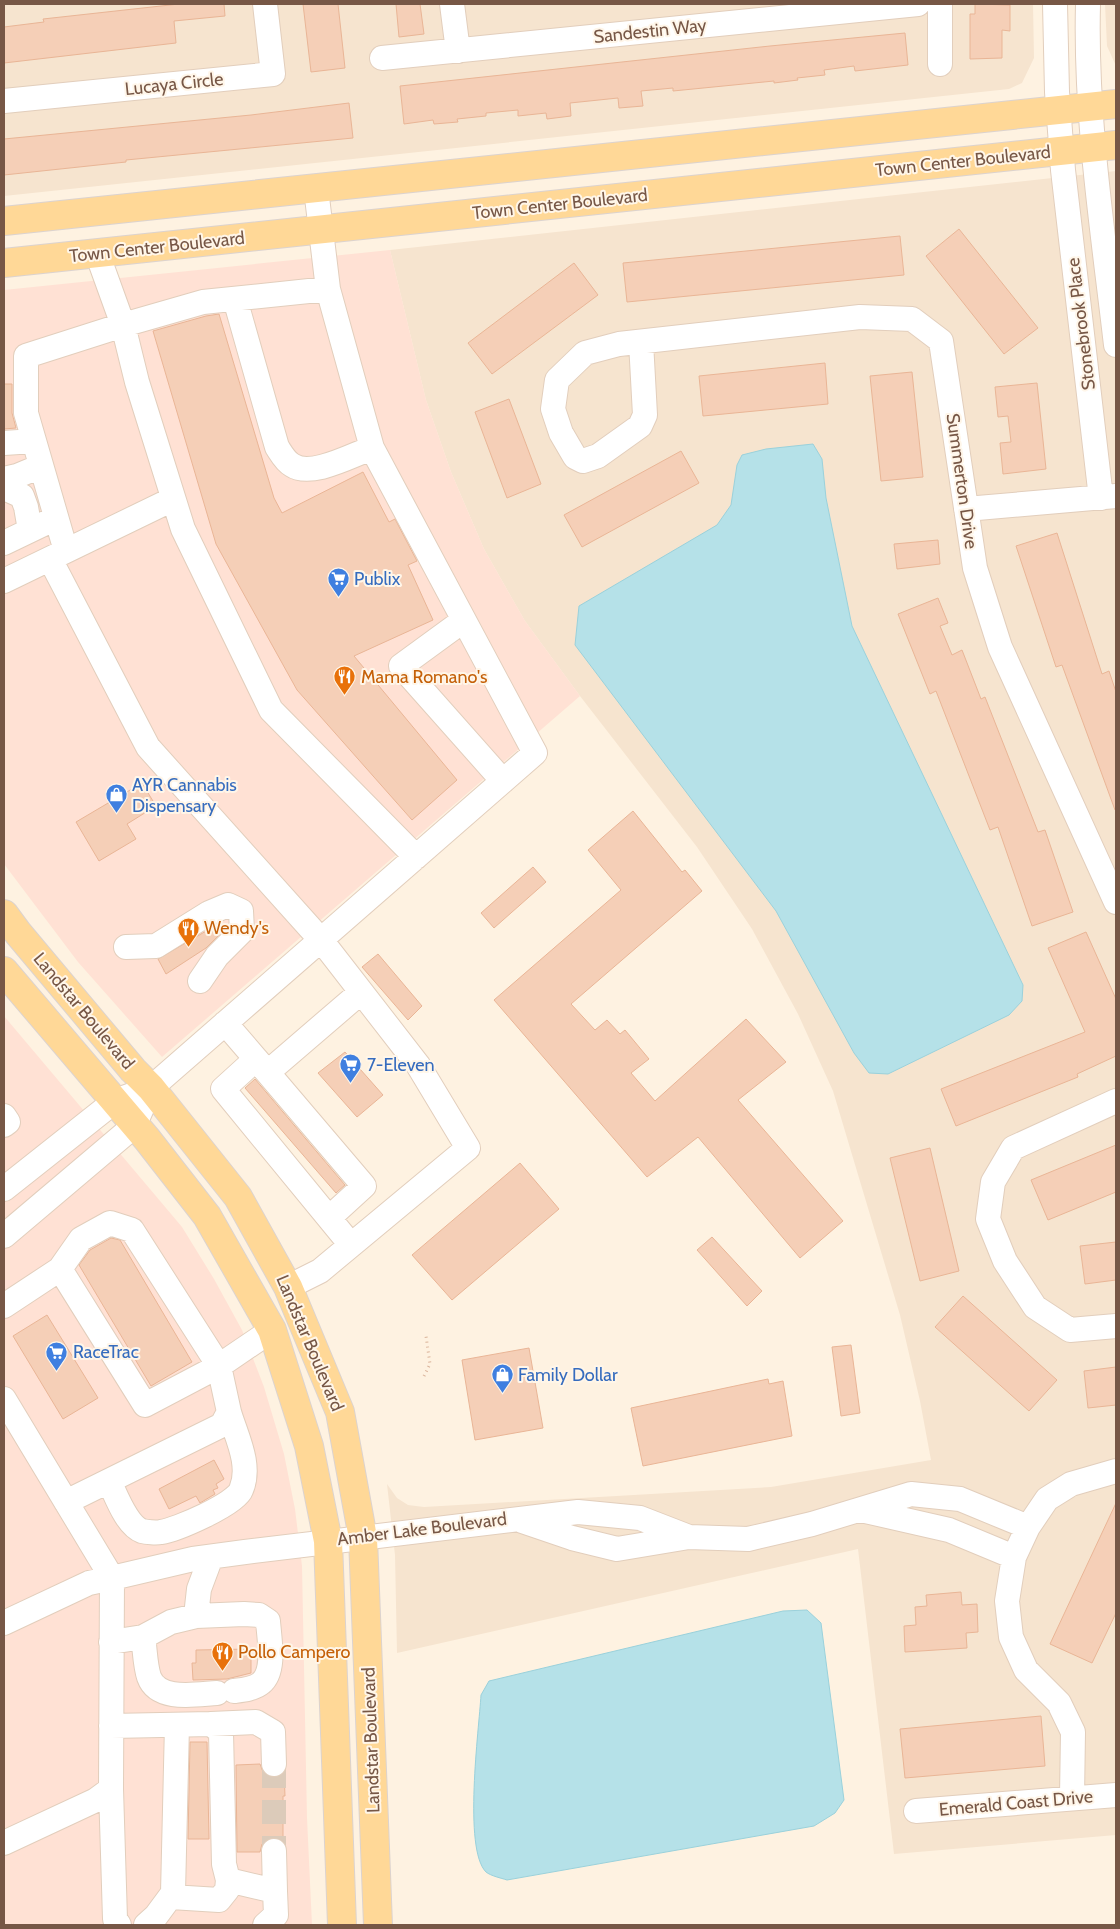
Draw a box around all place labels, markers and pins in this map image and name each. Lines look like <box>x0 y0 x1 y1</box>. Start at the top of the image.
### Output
supermarket icon: Publix <box>326 567 350 598</box>
place label: Publix <box>354 568 401 590</box>
restaurant icon: Mama Romano's <box>333 665 357 696</box>
place label: Mama Romano's <box>361 666 487 688</box>
place label: AYR Cannabis Dispensary <box>132 774 237 817</box>
shop icon: AYR Cannabis Dispensary <box>104 783 128 814</box>
restaurant icon: Wendy's <box>176 916 200 947</box>
place label: Wendy's <box>204 917 269 939</box>
supermarket icon: 7-Eleven <box>339 1053 363 1084</box>
place label: 7-Eleven <box>367 1054 435 1076</box>
supermarket icon: RaceTrac <box>45 1340 69 1371</box>
place label: RaceTrac <box>73 1341 139 1363</box>
shop icon: Family Dollar <box>490 1363 514 1394</box>
place label: Family Dollar <box>518 1364 618 1386</box>
restaurant icon: Pollo Campero <box>210 1640 234 1671</box>
place label: Pollo Campero <box>238 1641 351 1663</box>

